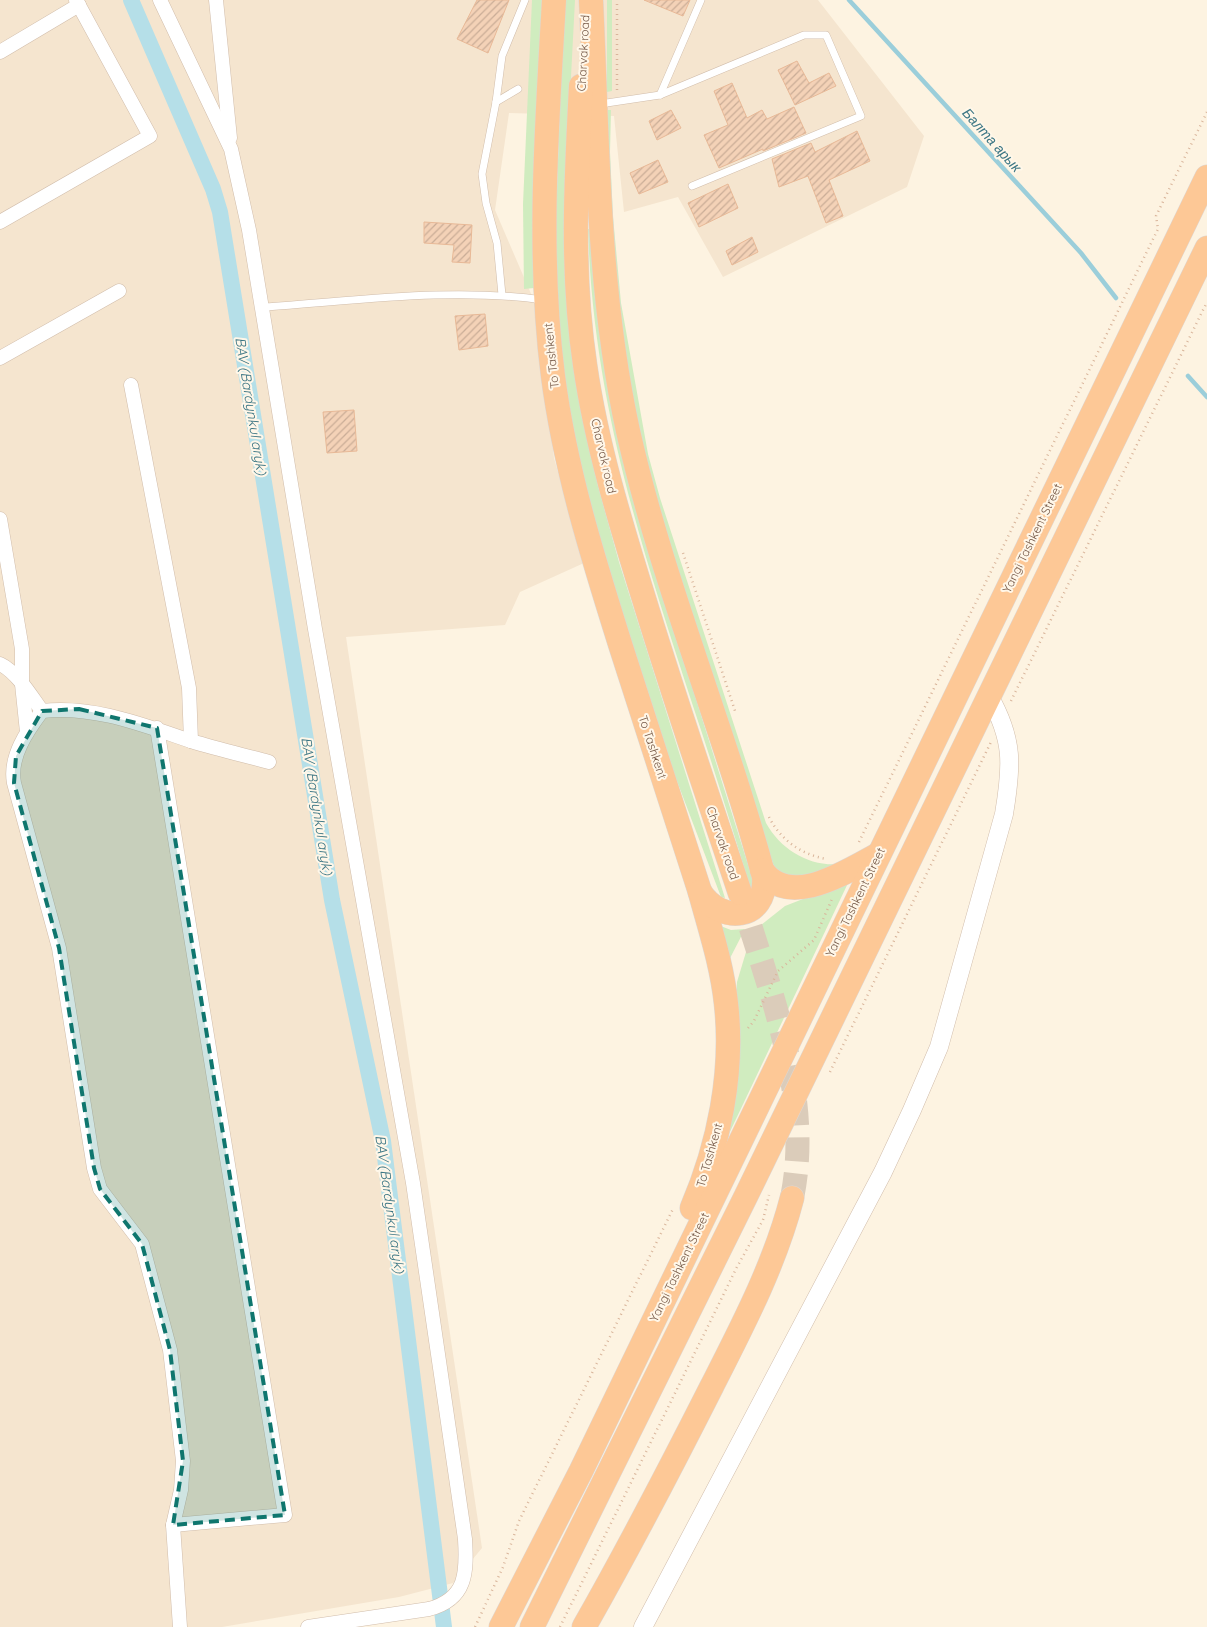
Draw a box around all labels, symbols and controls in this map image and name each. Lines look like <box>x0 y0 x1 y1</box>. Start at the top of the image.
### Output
street label: Charvak road <box>574 14 592 92</box>
water label: Балта арык <box>958 104 1026 177</box>
street label: To Tashkent <box>540 322 562 390</box>
water label: BAV (Bardynkul aryk) <box>231 336 271 477</box>
street label: Charvak road <box>588 417 620 495</box>
street label: Yangi Tashkent Street <box>999 481 1065 595</box>
street label: To Tashkent <box>636 713 670 781</box>
water label: BAV (Bardynkul aryk) <box>297 736 337 877</box>
street label: Charvak road <box>703 804 743 882</box>
street label: Yangi Tashkent Street <box>822 845 888 959</box>
street label: To Tashkent <box>693 1121 725 1189</box>
water label: BAV (Bardynkul aryk) <box>371 1134 409 1275</box>
street label: Yangi Tashkent Street <box>646 1210 712 1324</box>

